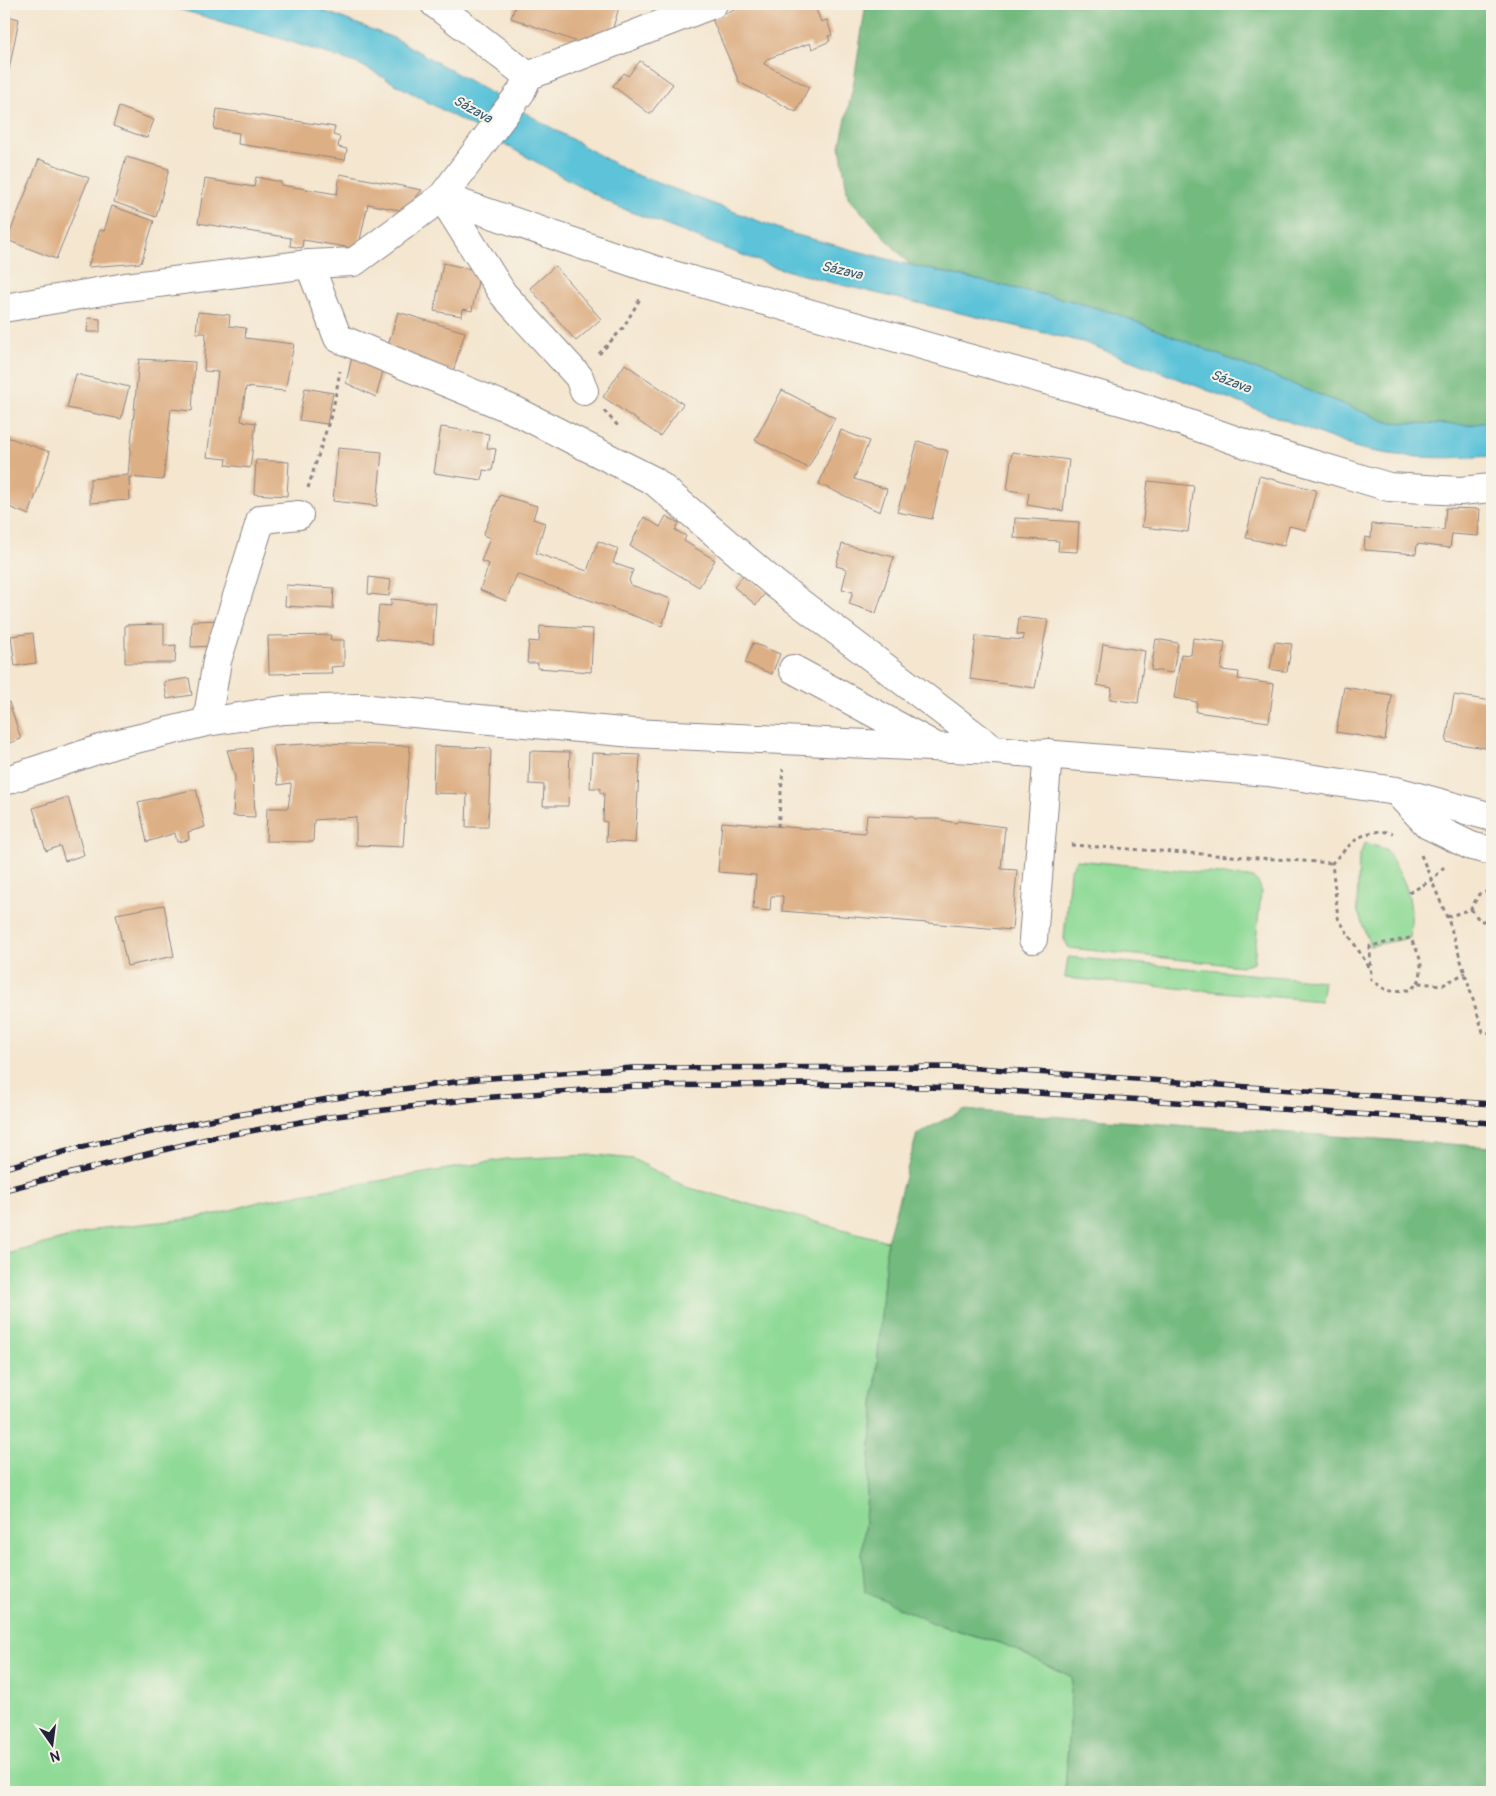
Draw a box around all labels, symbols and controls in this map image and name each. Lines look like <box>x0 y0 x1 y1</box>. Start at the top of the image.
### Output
water label: Sázava <box>451 92 496 128</box>
water label: Sázava <box>820 258 865 284</box>
water label: Sázava <box>1208 366 1255 397</box>
north arrow <box>28 1718 78 1768</box>
text: N <box>48 1747 62 1766</box>

